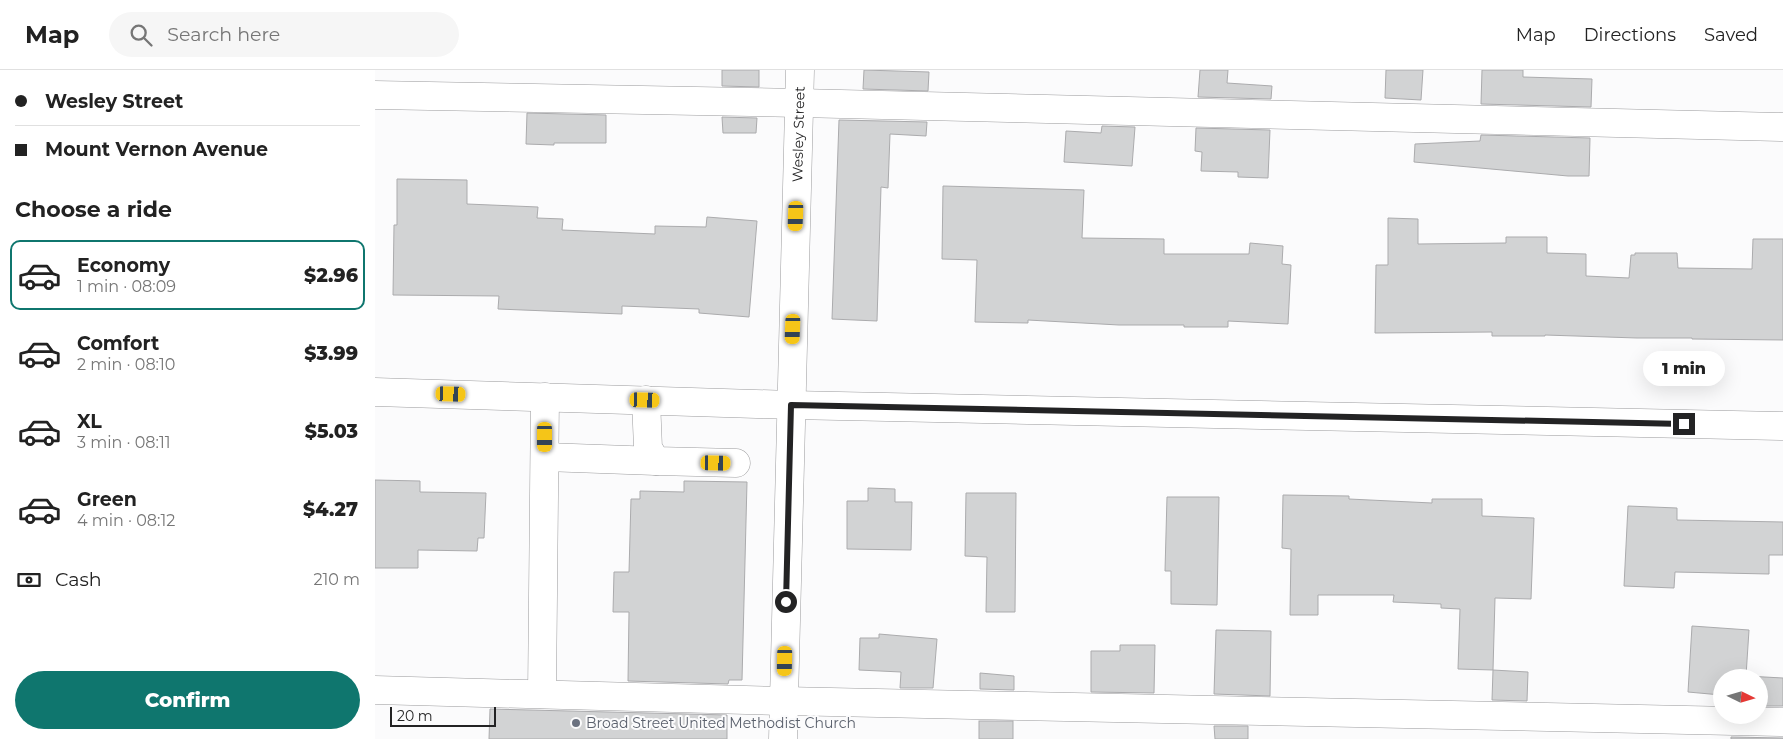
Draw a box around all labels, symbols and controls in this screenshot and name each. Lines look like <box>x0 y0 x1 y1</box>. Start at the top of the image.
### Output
search box <box>109 12 459 57</box>
text: Map <box>25 20 79 49</box>
icon: search <box>127 21 155 49</box>
text: Search here <box>167 23 280 46</box>
text: Map <box>1516 24 1556 46</box>
text: Directions <box>1584 24 1676 46</box>
text: Saved <box>1704 24 1758 46</box>
street label: Wesley Street <box>788 86 809 182</box>
text: Wesley Street <box>45 90 183 113</box>
text: Mount Vernon Avenue <box>45 138 268 161</box>
text: Choose a ride <box>15 196 172 223</box>
car <box>787 201 804 231</box>
icon: car <box>17 253 62 298</box>
text: Economy <box>77 254 170 277</box>
text: $2.96 <box>304 264 358 287</box>
text: 1 min · 08:09 <box>77 277 176 296</box>
car <box>784 314 801 344</box>
icon: car <box>17 331 62 376</box>
text: Comfort <box>77 332 159 355</box>
text: $3.99 <box>304 342 358 365</box>
callout: 1 min <box>1643 352 1725 386</box>
text: 2 min · 08:10 <box>77 355 175 374</box>
text: 1 min <box>1662 359 1706 378</box>
car <box>435 386 466 402</box>
car <box>629 392 660 408</box>
icon: car <box>17 409 62 454</box>
text: XL <box>77 410 102 433</box>
route end <box>1673 413 1695 435</box>
text: $5.03 <box>305 420 358 443</box>
car <box>537 422 552 452</box>
text: 3 min · 08:11 <box>77 433 170 452</box>
car <box>700 455 731 471</box>
icon: car <box>17 487 62 532</box>
text: Green <box>77 488 137 511</box>
text: $4.27 <box>303 498 358 521</box>
text: 4 min · 08:12 <box>77 511 175 530</box>
icon: cash <box>15 566 43 594</box>
text: Cash <box>55 568 102 591</box>
text: 210 m <box>313 570 360 589</box>
route start <box>775 591 797 613</box>
car <box>777 646 792 676</box>
north arrow <box>1713 669 1767 724</box>
map controls <box>1713 669 1768 724</box>
button: Confirm <box>15 671 360 729</box>
scale bar <box>390 704 496 727</box>
text: 20 m <box>397 707 433 725</box>
place label: Broad Street United Methodist Church <box>586 714 856 732</box>
marker: Broad Street United Methodist Church <box>570 717 582 729</box>

